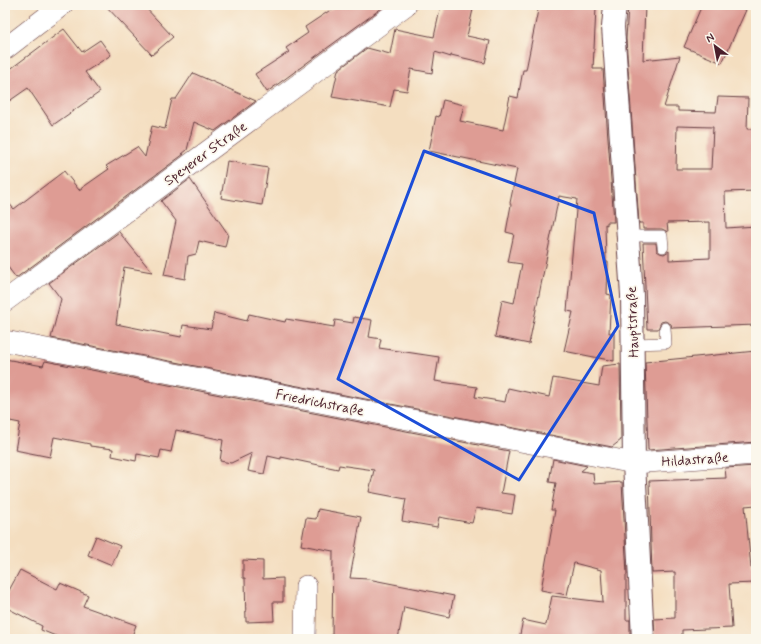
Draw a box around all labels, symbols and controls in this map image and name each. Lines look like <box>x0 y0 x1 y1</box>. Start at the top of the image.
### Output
north arrow <box>695 26 735 66</box>
text: N <box>703 30 717 46</box>
street label: Speyerer Straße <box>160 118 251 190</box>
street label: Hauptstraße <box>623 286 643 358</box>
street label: Friedrichstraße <box>274 386 366 420</box>
street label: Hildastraße <box>661 449 729 471</box>

